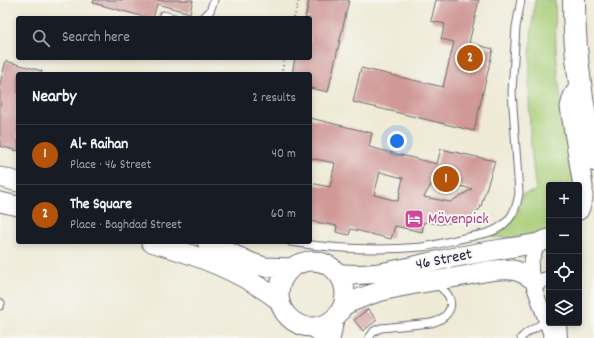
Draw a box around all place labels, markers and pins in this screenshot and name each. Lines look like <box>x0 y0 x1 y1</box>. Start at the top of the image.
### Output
pin: 2 <box>457 43 483 73</box>
pin: 1 <box>433 164 459 194</box>
hotel icon: Mövenpick <box>403 208 425 230</box>
place label: Mövenpick <box>428 208 489 231</box>

